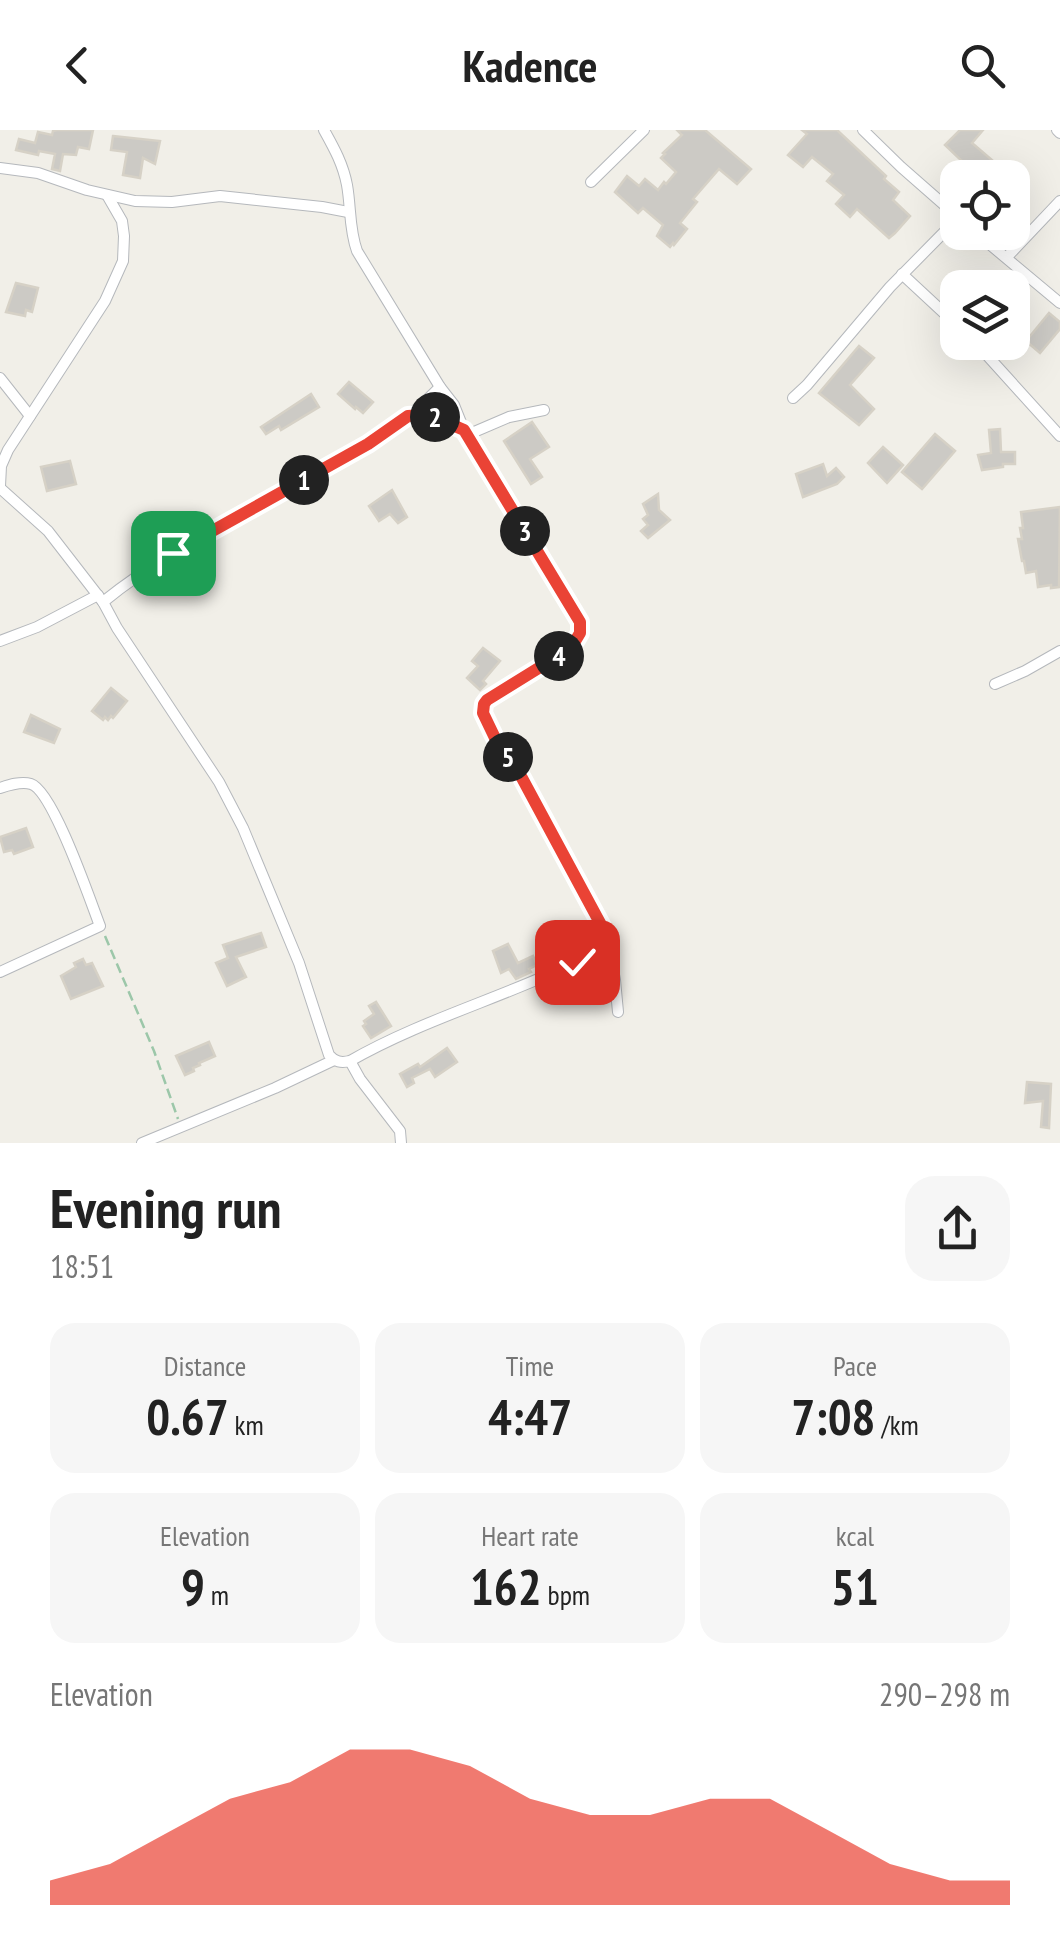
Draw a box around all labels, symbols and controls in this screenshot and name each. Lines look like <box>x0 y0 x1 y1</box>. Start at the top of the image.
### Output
text: Kadence <box>462 36 598 94</box>
icon: back <box>50 38 105 93</box>
icon: search <box>955 38 1010 93</box>
map controls <box>940 160 1030 360</box>
button: locate <box>940 160 1030 250</box>
button: layers <box>940 270 1030 360</box>
pin: 2 <box>410 392 460 442</box>
text: 2 <box>428 398 442 435</box>
pin: 1 <box>279 455 329 505</box>
text: 1 <box>297 461 311 498</box>
pin: 3 <box>500 506 550 556</box>
pin <box>131 511 216 596</box>
text: 3 <box>518 512 532 549</box>
icon: arrive <box>146 526 201 581</box>
pin: 4 <box>534 631 584 681</box>
text: 4 <box>552 637 566 674</box>
pin: 5 <box>483 732 533 782</box>
text: 5 <box>501 738 515 775</box>
pin <box>535 920 620 1005</box>
icon: check <box>550 935 605 990</box>
text: Evening run <box>50 1172 282 1243</box>
button: share <box>905 1176 1010 1281</box>
text: 18:51 <box>50 1245 114 1287</box>
text: Distance <box>164 1347 246 1384</box>
text: Time <box>506 1347 554 1384</box>
text: Pace <box>833 1347 877 1384</box>
text: 0.67 <box>146 1384 229 1449</box>
text: 4:47 <box>488 1384 572 1449</box>
text: 7:08 <box>791 1384 875 1449</box>
text: km <box>229 1406 264 1443</box>
text: /km <box>875 1406 919 1443</box>
text: Elevation <box>160 1517 250 1554</box>
text: Heart rate <box>481 1517 579 1554</box>
text: kcal <box>836 1517 874 1554</box>
text: 9 <box>181 1554 205 1619</box>
text: 162 <box>470 1554 542 1619</box>
text: 51 <box>831 1554 879 1619</box>
text: m <box>205 1576 229 1613</box>
text: bpm <box>542 1576 590 1613</box>
text: Elevation <box>50 1673 153 1715</box>
text: 290–298 m <box>879 1673 1010 1715</box>

